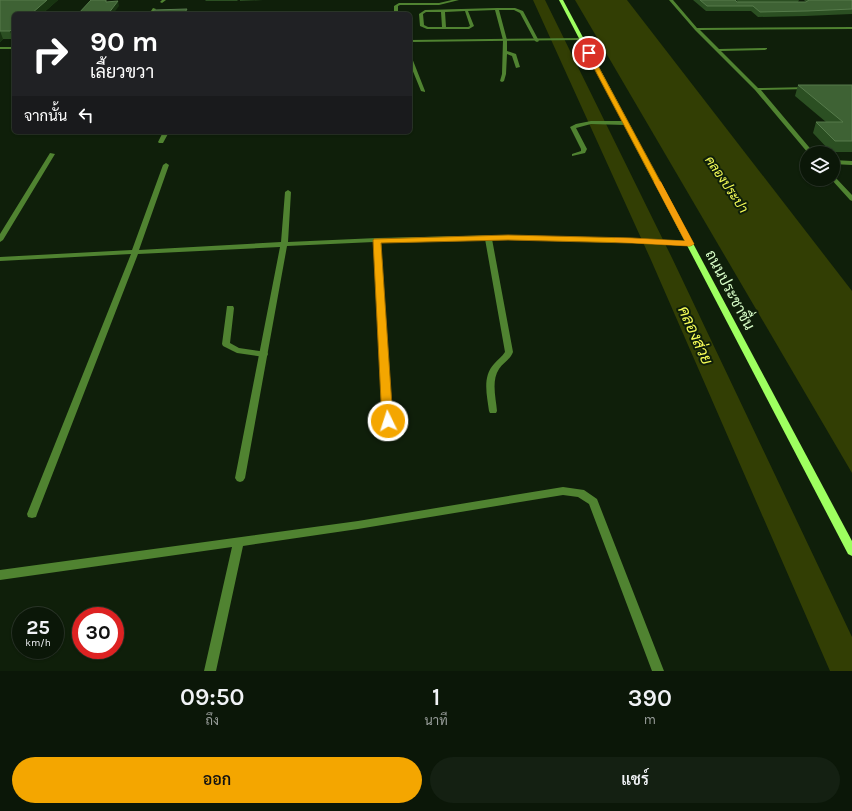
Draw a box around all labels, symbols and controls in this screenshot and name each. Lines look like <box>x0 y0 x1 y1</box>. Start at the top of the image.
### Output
text: 90 m <box>90 25 158 58</box>
icon: right <box>24 28 76 80</box>
pin <box>572 36 606 70</box>
icon: arrive <box>578 42 600 64</box>
text: เลี้ยวขวา <box>90 61 154 83</box>
icon: left <box>75 104 97 126</box>
text: จากนั้น <box>24 107 67 125</box>
map controls <box>800 146 840 186</box>
button: layers <box>800 146 840 186</box>
water label: คลองประปา <box>702 153 751 216</box>
street label: ถนนประชาชื่น <box>701 244 764 333</box>
water label: คลองส่วย <box>674 303 718 367</box>
position arrow <box>367 400 409 442</box>
speed limit sign: 30 <box>72 607 124 659</box>
text: 25 <box>26 616 50 639</box>
text: km/h <box>25 637 51 649</box>
text: 09:50 <box>180 683 244 711</box>
text: 1 <box>432 683 440 711</box>
text: 390 <box>628 684 672 712</box>
text: m <box>644 712 656 727</box>
text: ถึง <box>206 713 219 728</box>
text: นาที <box>425 713 448 728</box>
button: ออก <box>12 757 422 803</box>
button: แชร์ <box>430 757 840 803</box>

